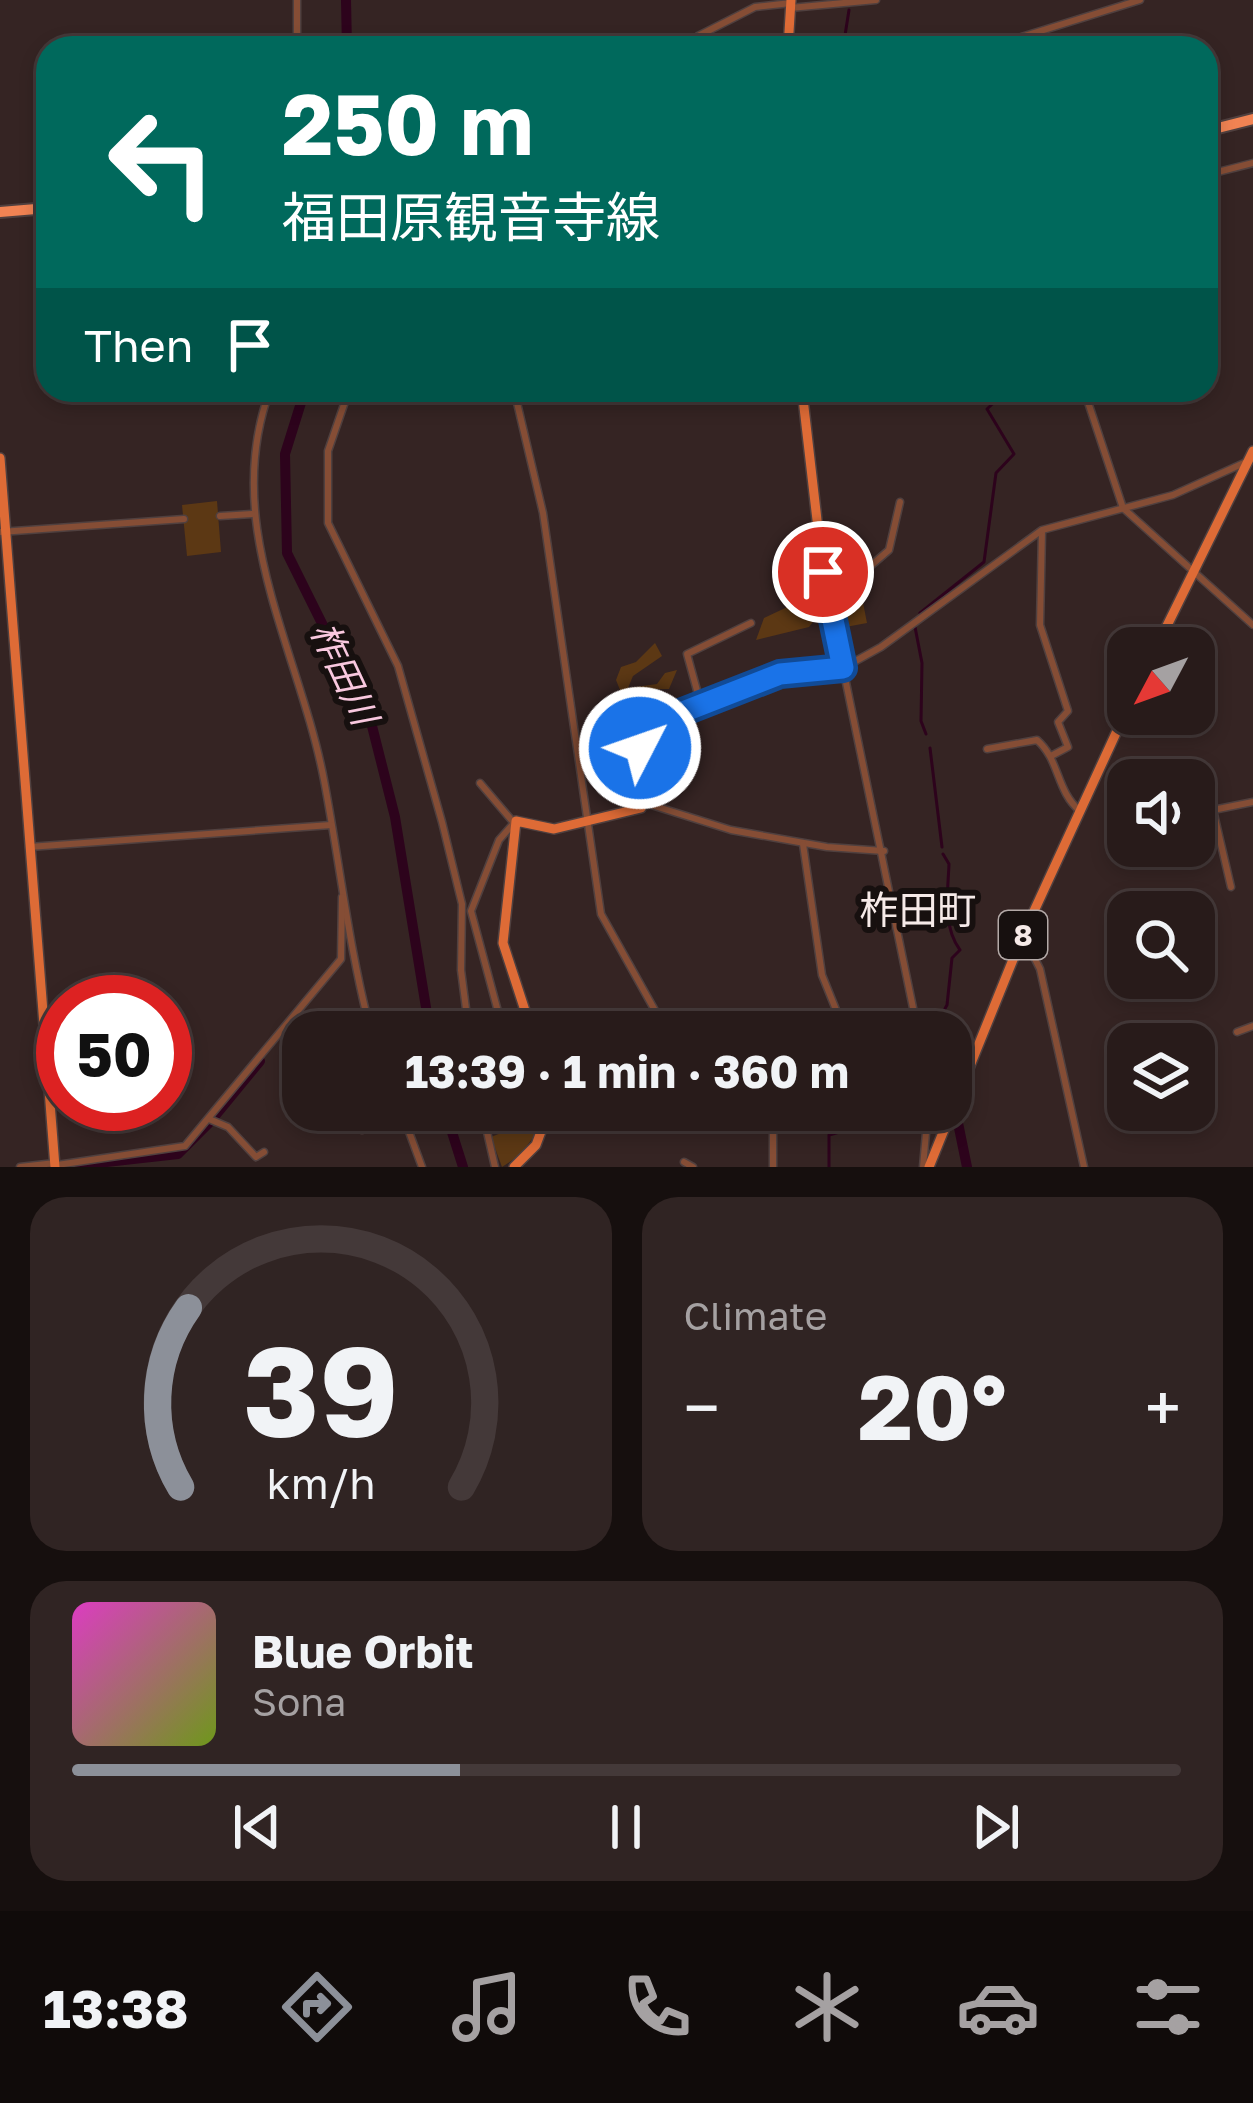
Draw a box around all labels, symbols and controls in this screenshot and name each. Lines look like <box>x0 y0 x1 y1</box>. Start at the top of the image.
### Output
text: 250 m <box>282 73 534 173</box>
icon: left <box>84 84 240 240</box>
text: 福田原観音寺線 <box>282 184 660 249</box>
icon: arrive <box>217 312 283 378</box>
text: Then <box>84 318 193 372</box>
pin <box>772 521 874 623</box>
icon: arrive <box>790 539 856 605</box>
water label: 柞田川 <box>303 615 389 735</box>
north arrow <box>1107 627 1215 735</box>
map controls <box>1107 627 1215 1131</box>
position arrow <box>577 685 703 811</box>
button: sound <box>1107 759 1215 867</box>
district label: 柞田町 <box>859 886 977 933</box>
button: search <box>1107 891 1215 999</box>
road number: 8 <box>999 911 1047 959</box>
speed limit sign: 50 <box>36 975 192 1131</box>
button: layers <box>1107 1023 1215 1131</box>
text: 13:39 · 1 min · 360 m <box>405 1044 849 1098</box>
text: Climate <box>684 1292 827 1339</box>
text: 39 <box>243 1314 398 1463</box>
text: 20° <box>858 1352 1007 1460</box>
text: − <box>684 1367 720 1447</box>
text: + <box>1145 1367 1181 1447</box>
text: km/h <box>266 1457 375 1508</box>
text: Blue Orbit <box>252 1624 474 1678</box>
text: Sona <box>252 1678 346 1725</box>
icon: previous <box>224 1794 290 1860</box>
icon: pause <box>593 1794 659 1860</box>
icon: next <box>963 1794 1029 1860</box>
icon: directions <box>275 1965 359 2049</box>
icon: music <box>445 1965 529 2049</box>
icon: phone <box>615 1965 699 2049</box>
icon: climate <box>785 1965 869 2049</box>
icon: car <box>956 1965 1040 2049</box>
icon: filters <box>1126 1965 1210 2049</box>
text: 13:38 <box>43 1975 189 2040</box>

